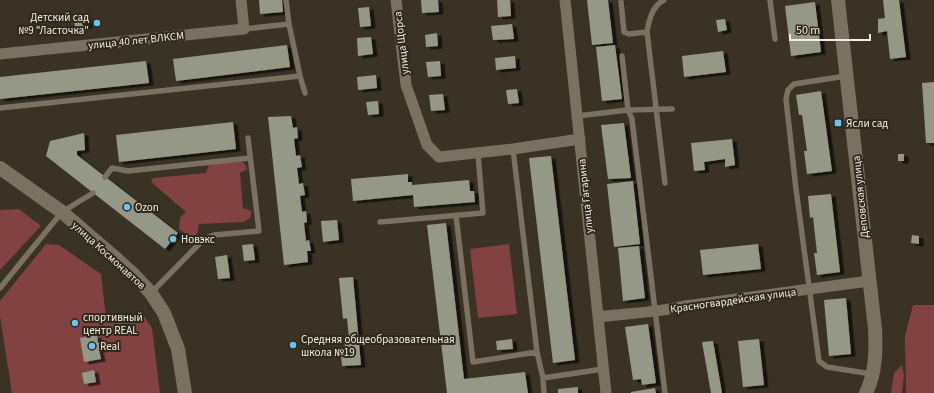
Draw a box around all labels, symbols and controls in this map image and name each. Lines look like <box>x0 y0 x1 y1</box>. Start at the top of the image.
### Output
place label: Детский сад №9 "Ласточка" <box>18 10 89 38</box>
street label: улица Щорса <box>390 11 413 75</box>
scale bar <box>790 16 870 42</box>
marker: Детский сад №9 "Ласточка" <box>92 18 102 28</box>
text: 50 m <box>796 22 820 39</box>
street label: улица 40 лет ВЛКСМ <box>87 28 185 53</box>
place label: Ясли сад <box>846 116 888 131</box>
marker: Ясли сад <box>833 118 843 128</box>
street label: Деповская улица <box>849 155 872 239</box>
street label: улица Гагарина <box>574 158 597 234</box>
place label: Ozon <box>135 200 159 215</box>
marker: Ozon <box>122 202 132 212</box>
street label: улица Космонавтов <box>68 218 149 293</box>
place label: Новэкс <box>181 232 215 247</box>
marker: Новэкс <box>168 234 178 244</box>
street label: Красногвардейская улица <box>669 284 797 317</box>
place label: спортивный центр REAL <box>83 310 143 338</box>
marker: спортивный центр REAL <box>70 318 80 328</box>
place label: Средняя общеобразовательная школа №19 <box>301 332 455 360</box>
place label: Real <box>100 339 120 354</box>
marker: Средняя общеобразовательная школа №19 <box>288 340 298 350</box>
marker: Real <box>87 341 97 351</box>

